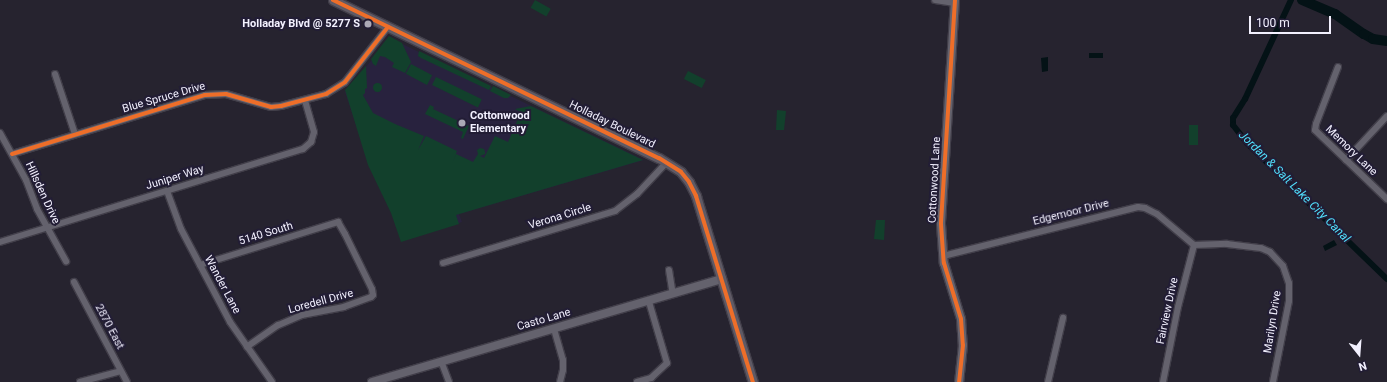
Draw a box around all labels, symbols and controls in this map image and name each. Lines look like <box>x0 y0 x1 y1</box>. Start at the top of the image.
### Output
scale bar <box>1251 8 1333 34</box>
text: 100 m <box>1256 16 1290 30</box>
place label: Holladay Blvd @ 5277 S <box>242 17 360 31</box>
marker: Holladay Blvd @ 5277 S <box>363 19 373 29</box>
street label: Blue Spruce Drive <box>121 80 207 116</box>
street label: Holladay Boulevard <box>567 98 657 152</box>
place label: Cottonwood Elementary <box>470 110 530 136</box>
marker: Cottonwood Elementary <box>457 118 467 128</box>
street label: Memory Lane <box>1322 123 1380 179</box>
water label: Jordan & Salt Lake City Canal <box>1235 128 1353 246</box>
street label: Cottonwood Lane <box>926 136 944 224</box>
street label: Hillsden Drive <box>22 160 62 226</box>
street label: Juniper Way <box>144 163 206 193</box>
street label: Edgemoor Drive <box>1032 197 1110 229</box>
street label: Verona Circle <box>527 201 593 233</box>
street label: 5140 South <box>237 220 295 248</box>
street label: Wander Lane <box>201 254 243 316</box>
street label: Fairview Drive <box>1154 276 1182 346</box>
street label: Loredell Drive <box>287 287 355 317</box>
street label: Marilyn Drive <box>1262 290 1284 354</box>
street label: 2870 East <box>92 302 126 352</box>
street label: Casto Lane <box>516 306 572 334</box>
north arrow <box>1339 334 1379 374</box>
text: N <box>1357 359 1368 373</box>

